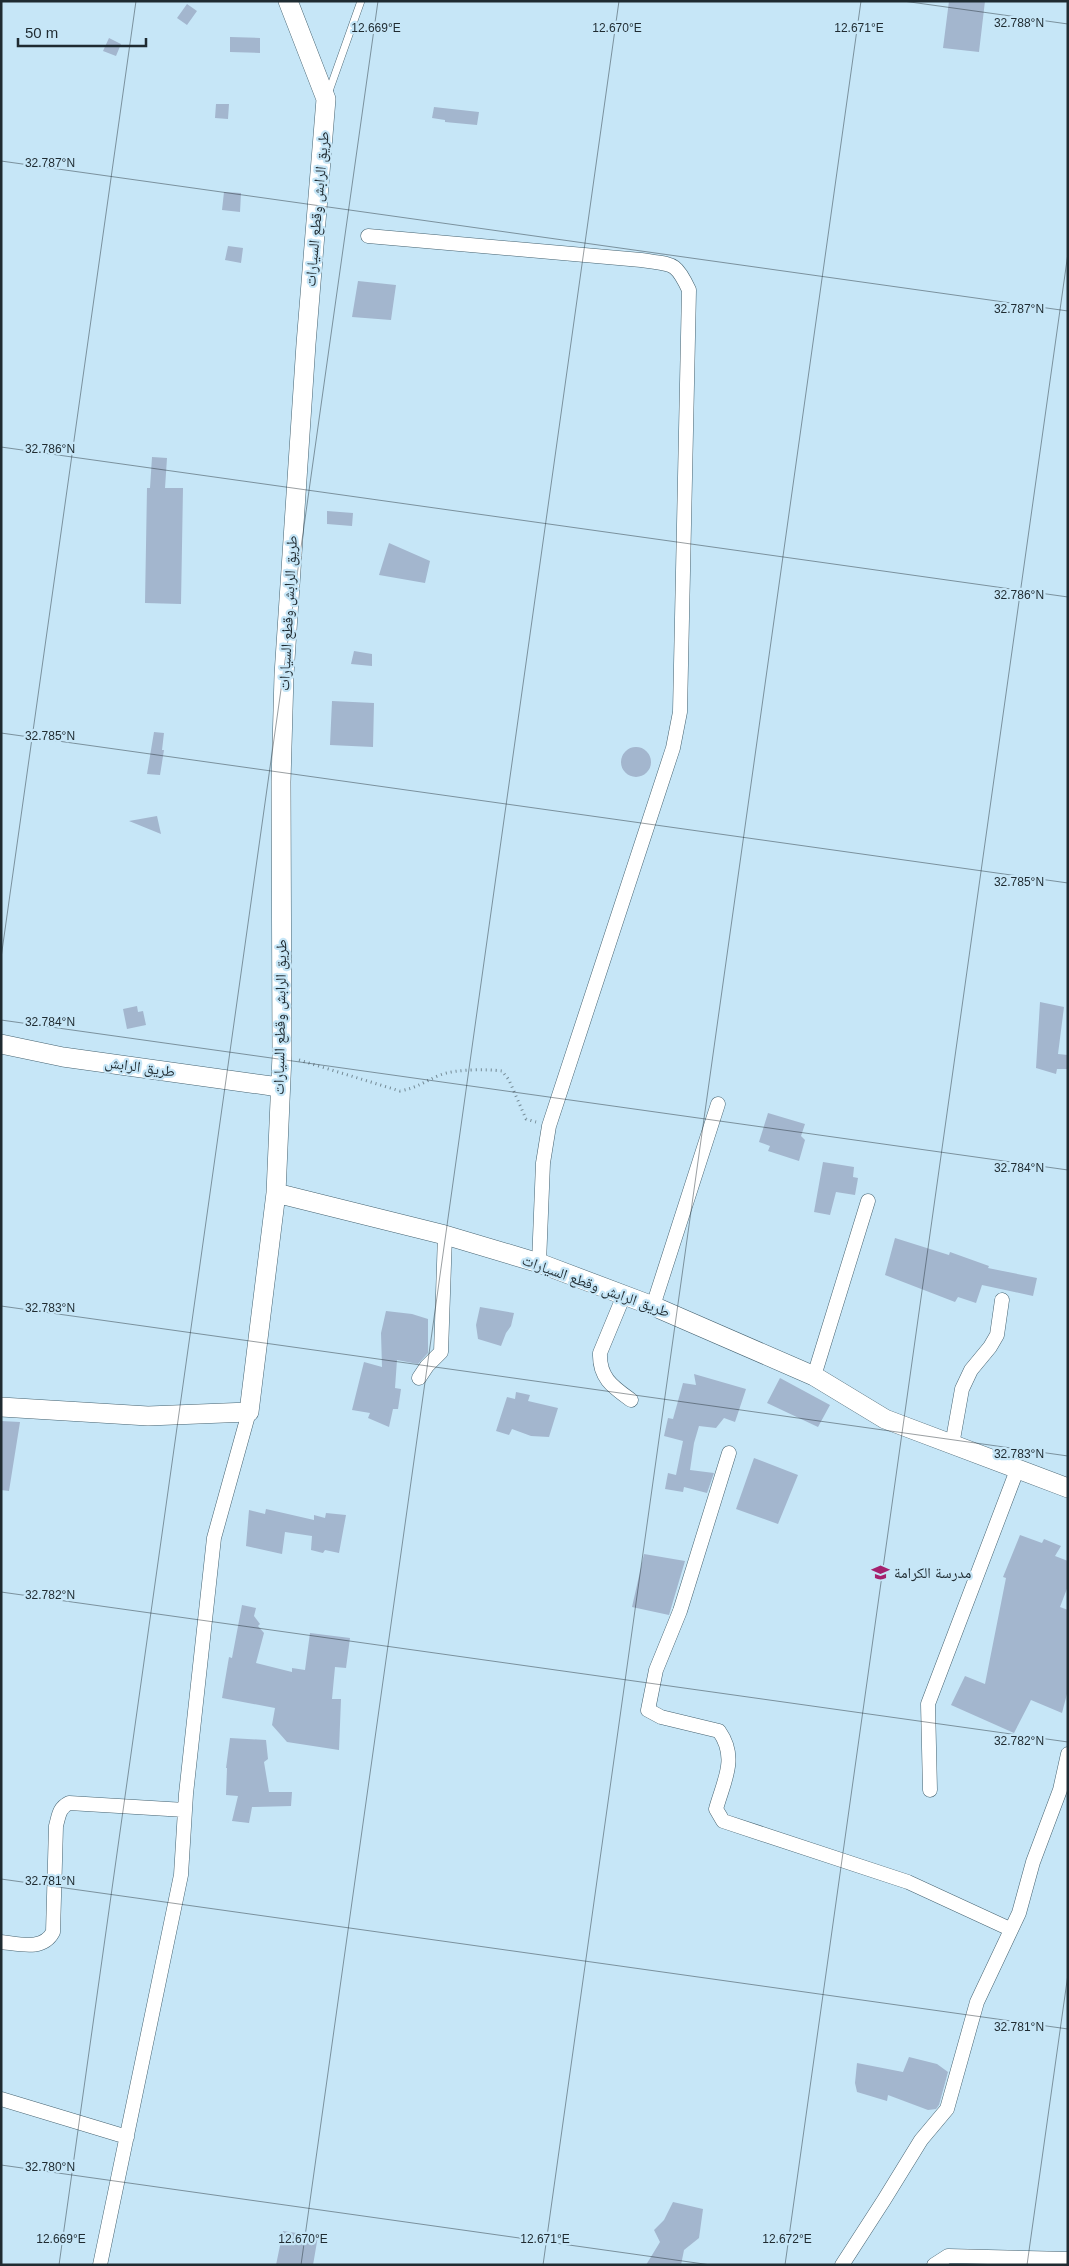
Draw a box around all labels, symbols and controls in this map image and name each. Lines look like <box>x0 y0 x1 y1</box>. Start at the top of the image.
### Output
scale bar <box>18 15 145 47</box>
text: 32.788°N <box>994 16 1044 30</box>
text: 12.669°E <box>351 21 401 35</box>
text: 12.670°E <box>592 21 642 35</box>
text: 12.671°E <box>834 21 884 35</box>
text: 50 m <box>25 24 58 41</box>
street label: طريق الرابش وقطع السيارات <box>301 131 334 287</box>
text: 32.787°N <box>25 156 75 170</box>
text: 32.787°N <box>994 302 1044 316</box>
text: 32.786°N <box>25 442 75 456</box>
street label: طريق الرابش وقطع السيارات <box>275 535 302 691</box>
text: 32.786°N <box>994 588 1044 602</box>
text: 32.785°N <box>25 729 75 743</box>
text: 32.785°N <box>994 875 1044 889</box>
street label: طريق الرابش وقطع السيارات <box>270 939 291 1095</box>
text: 32.784°N <box>25 1015 75 1029</box>
street label: طريق الرابش <box>104 1053 176 1082</box>
text: 32.784°N <box>994 1161 1044 1175</box>
street label: طريق الرابش وقطع السيارات <box>519 1251 672 1322</box>
text: 32.783°N <box>25 1301 75 1315</box>
text: 32.783°N <box>994 1447 1044 1461</box>
school or university icon: مدرسة الكرامة <box>870 1563 890 1583</box>
place label: مدرسة الكرامة <box>894 1564 972 1582</box>
text: 32.782°N <box>25 1588 75 1602</box>
text: 32.782°N <box>994 1734 1044 1748</box>
text: 32.781°N <box>25 1874 75 1888</box>
text: 32.781°N <box>994 2020 1044 2034</box>
text: 32.780°N <box>25 2160 75 2174</box>
text: 12.669°E <box>36 2232 86 2246</box>
text: 12.670°E <box>278 2232 328 2246</box>
text: 12.671°E <box>520 2232 570 2246</box>
text: 12.672°E <box>762 2232 812 2246</box>

